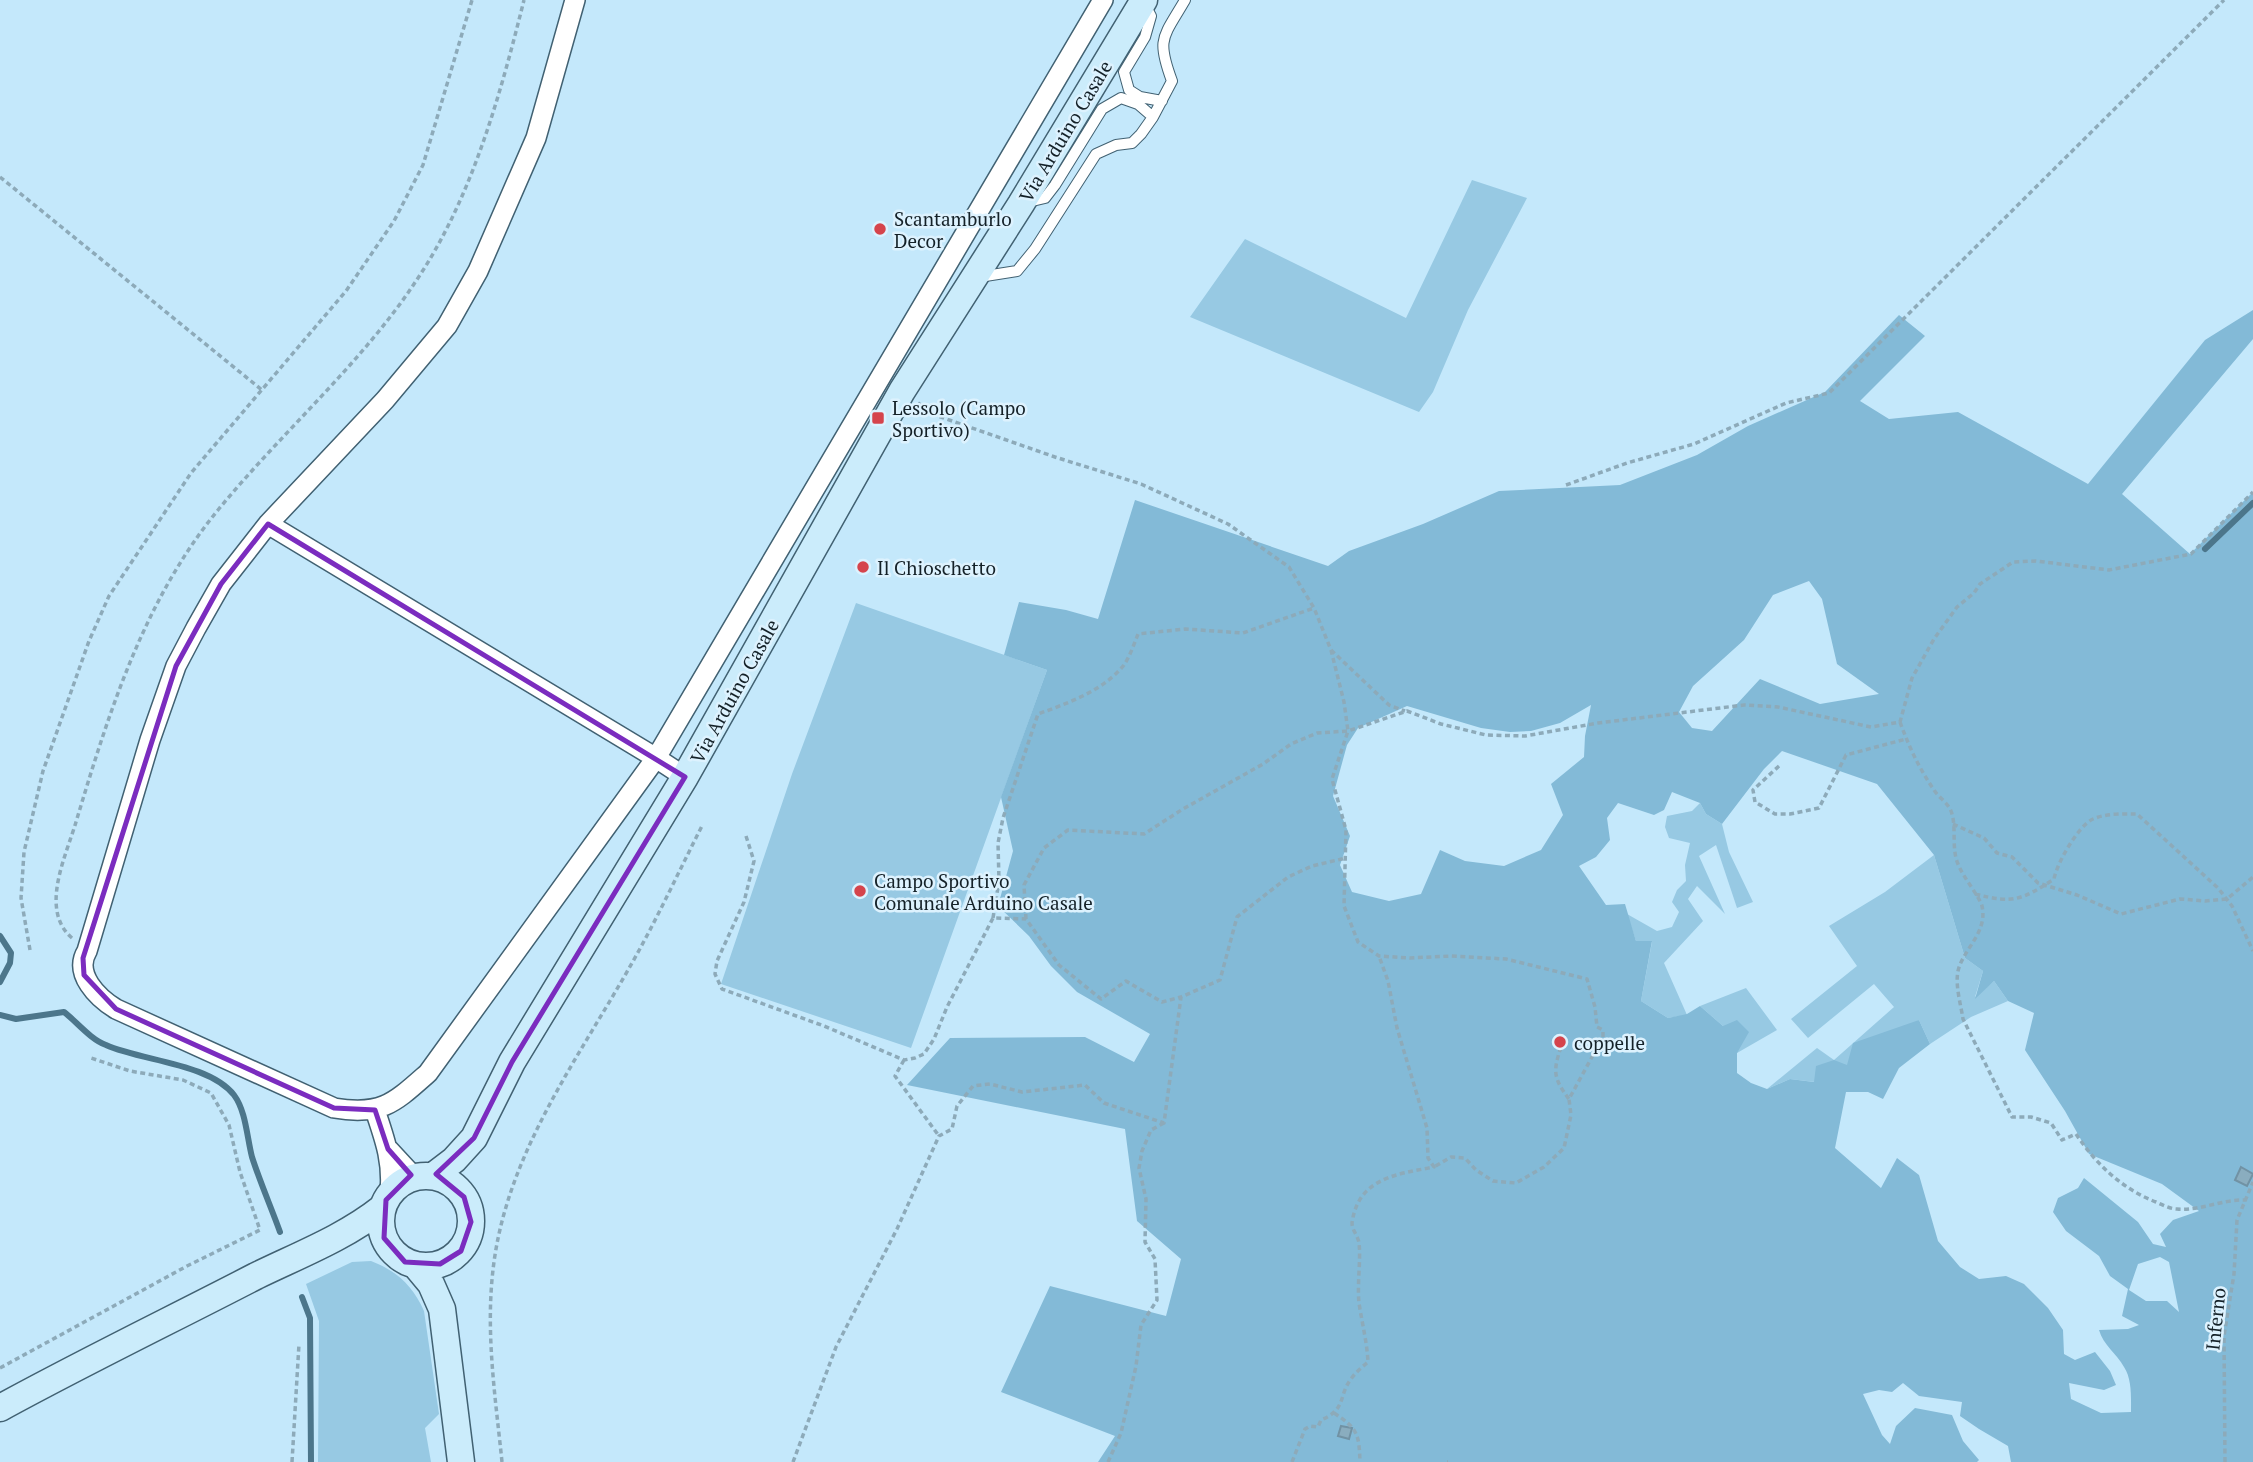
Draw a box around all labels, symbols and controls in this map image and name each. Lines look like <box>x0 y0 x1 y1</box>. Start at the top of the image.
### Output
street label: Via Arduino Casale <box>1013 55 1117 207</box>
place label: Scantamburlo Decor <box>894 206 1012 253</box>
marker: Scantamburlo Decor <box>872 221 888 237</box>
place label: Lessolo (Campo Sportivo) <box>892 395 1026 442</box>
marker: Lessolo (Campo Sportivo) <box>870 410 886 426</box>
place label: Il Chioschetto <box>877 555 996 580</box>
marker: Il Chioschetto <box>855 559 871 575</box>
street label: Via Arduino Casale <box>684 614 784 768</box>
place label: Campo Sportivo Comunale Arduino Casale <box>874 868 1093 915</box>
marker: Campo Sportivo Comunale Arduino Casale <box>852 883 868 899</box>
place label: coppelle <box>1574 1030 1645 1055</box>
marker: coppelle <box>1552 1034 1568 1050</box>
street label: Inferno <box>2199 1286 2231 1352</box>

